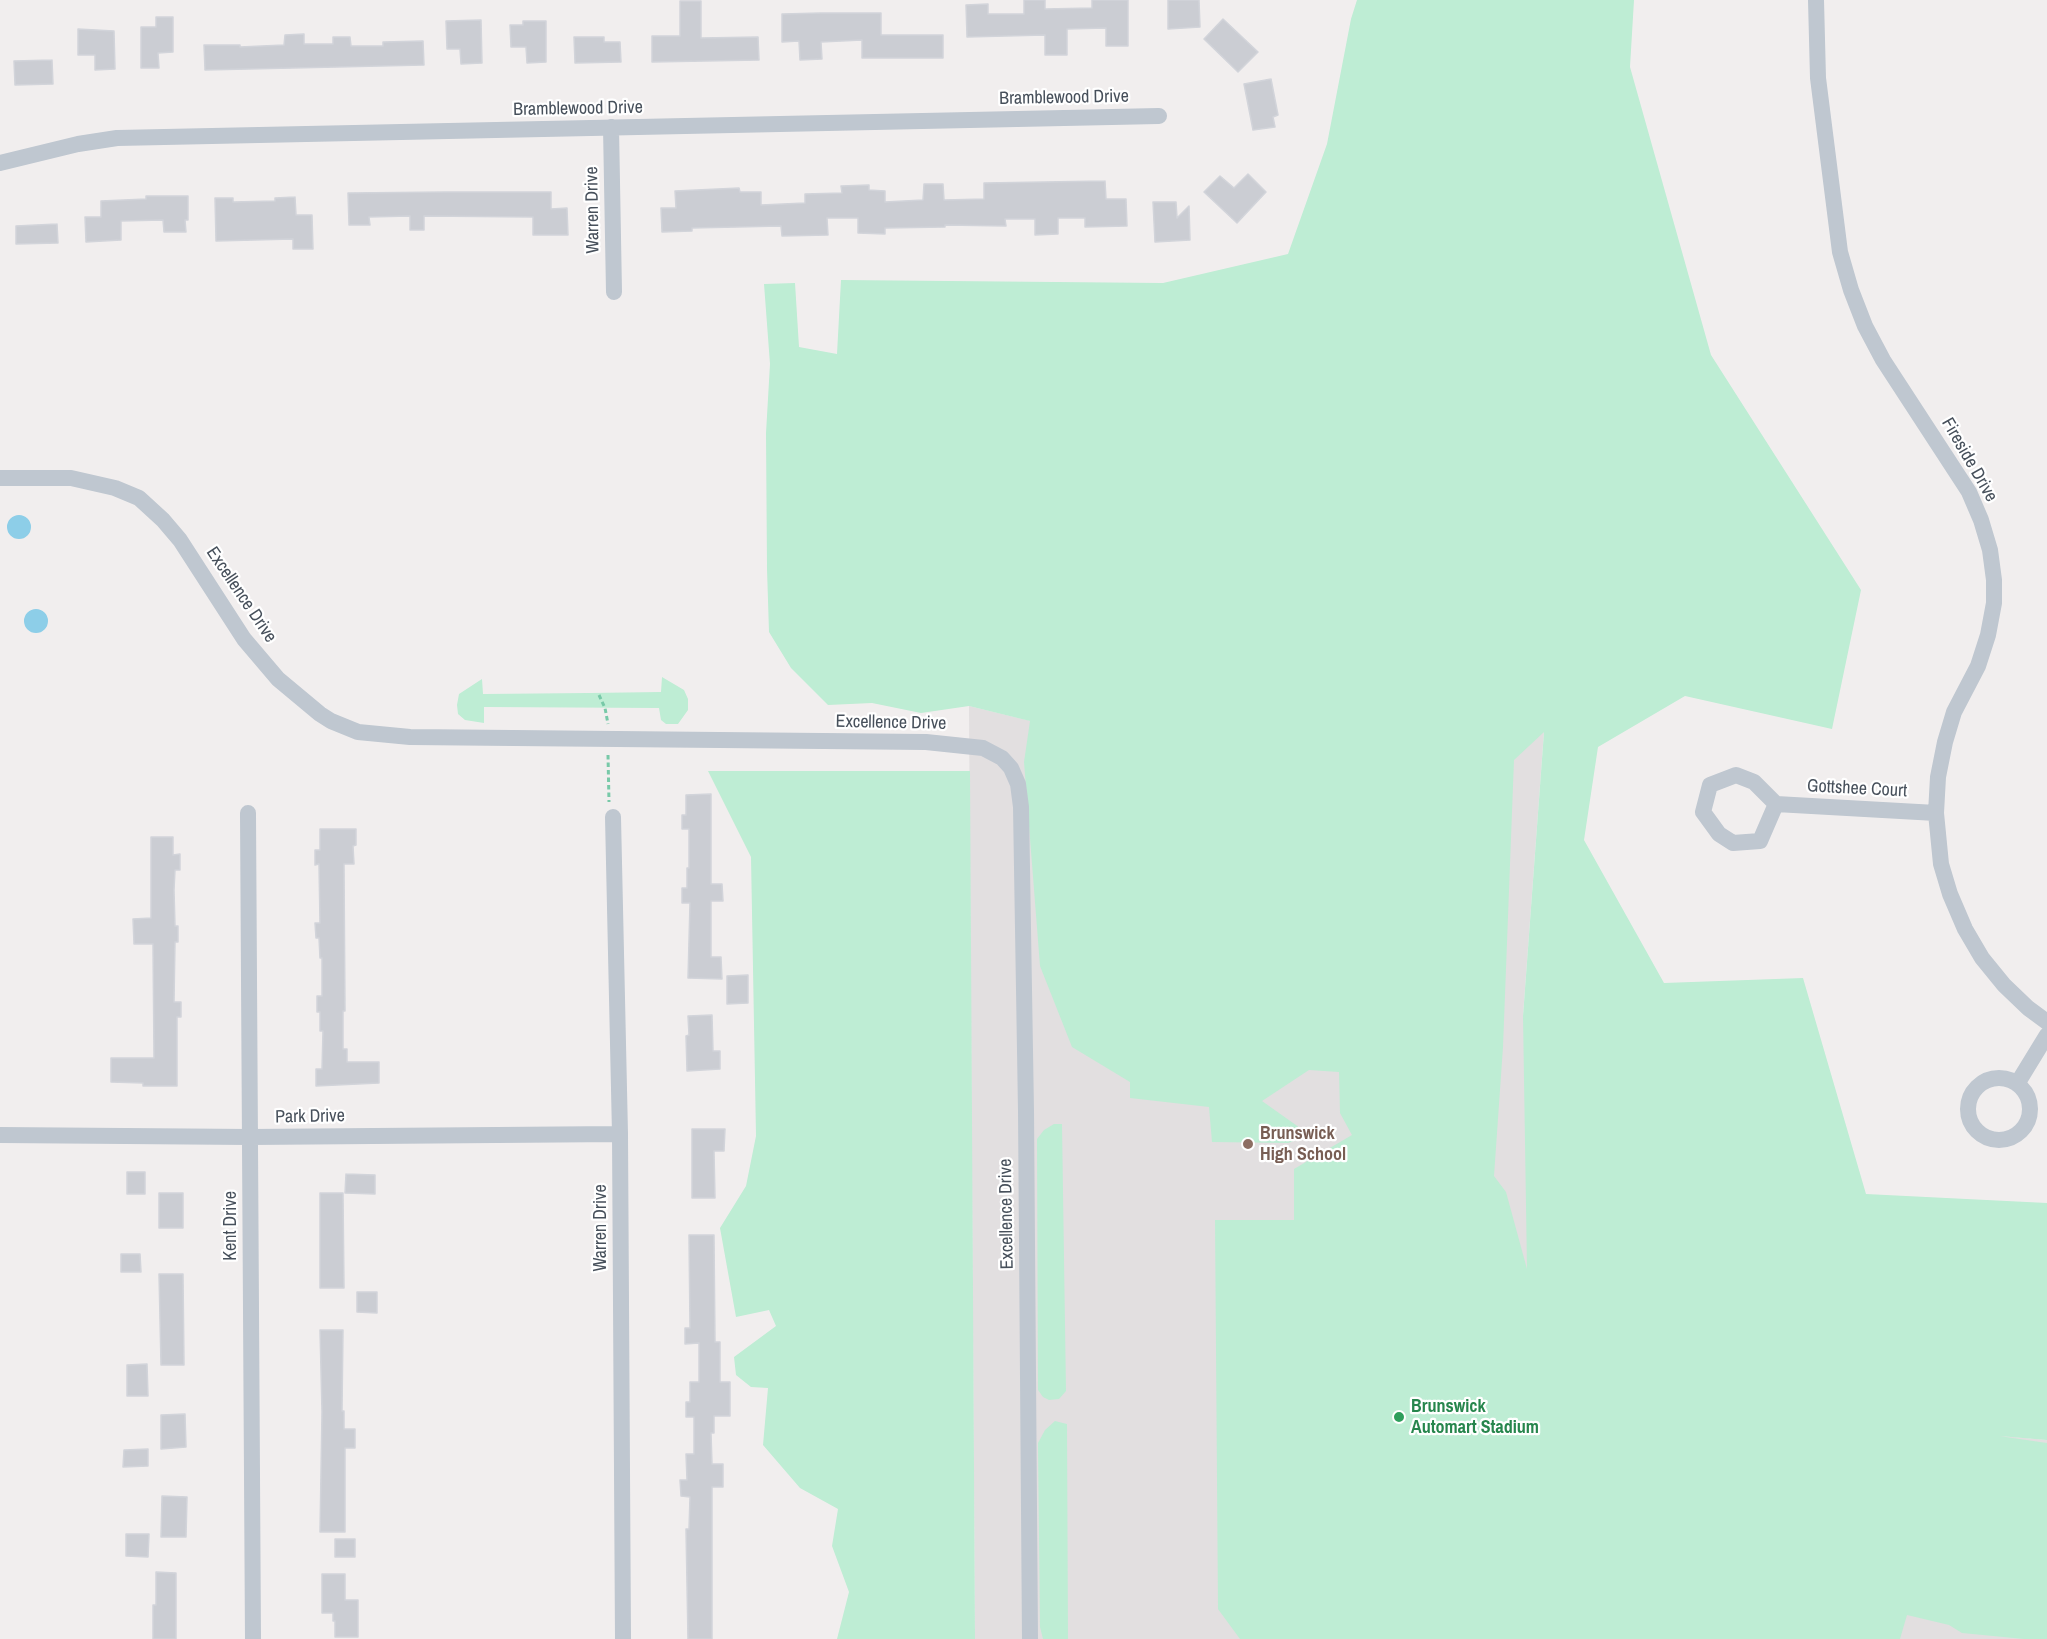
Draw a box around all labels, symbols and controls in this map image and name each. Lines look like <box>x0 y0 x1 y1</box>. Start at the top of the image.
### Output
street label: Bramblewood Drive <box>999 86 1129 110</box>
street label: Bramblewood Drive <box>513 97 643 121</box>
street label: Warren Drive <box>581 166 605 254</box>
street label: Fireside Drive <box>1936 414 2002 506</box>
street label: Excellence Drive <box>201 543 281 647</box>
street label: Excellence Drive <box>835 711 947 735</box>
street label: Gottshee Court <box>1806 776 1908 802</box>
street label: Park Drive <box>275 1106 345 1128</box>
place label: Brunswick High School <box>1260 1123 1346 1166</box>
marker: Brunswick High School <box>1241 1137 1255 1151</box>
street label: Excellence Drive <box>995 1158 1019 1270</box>
street label: Warren Drive <box>590 1184 612 1272</box>
street label: Kent Drive <box>220 1191 242 1261</box>
place label: Brunswick Automart Stadium <box>1411 1396 1539 1438</box>
marker: Brunswick Automart Stadium <box>1392 1410 1406 1424</box>

